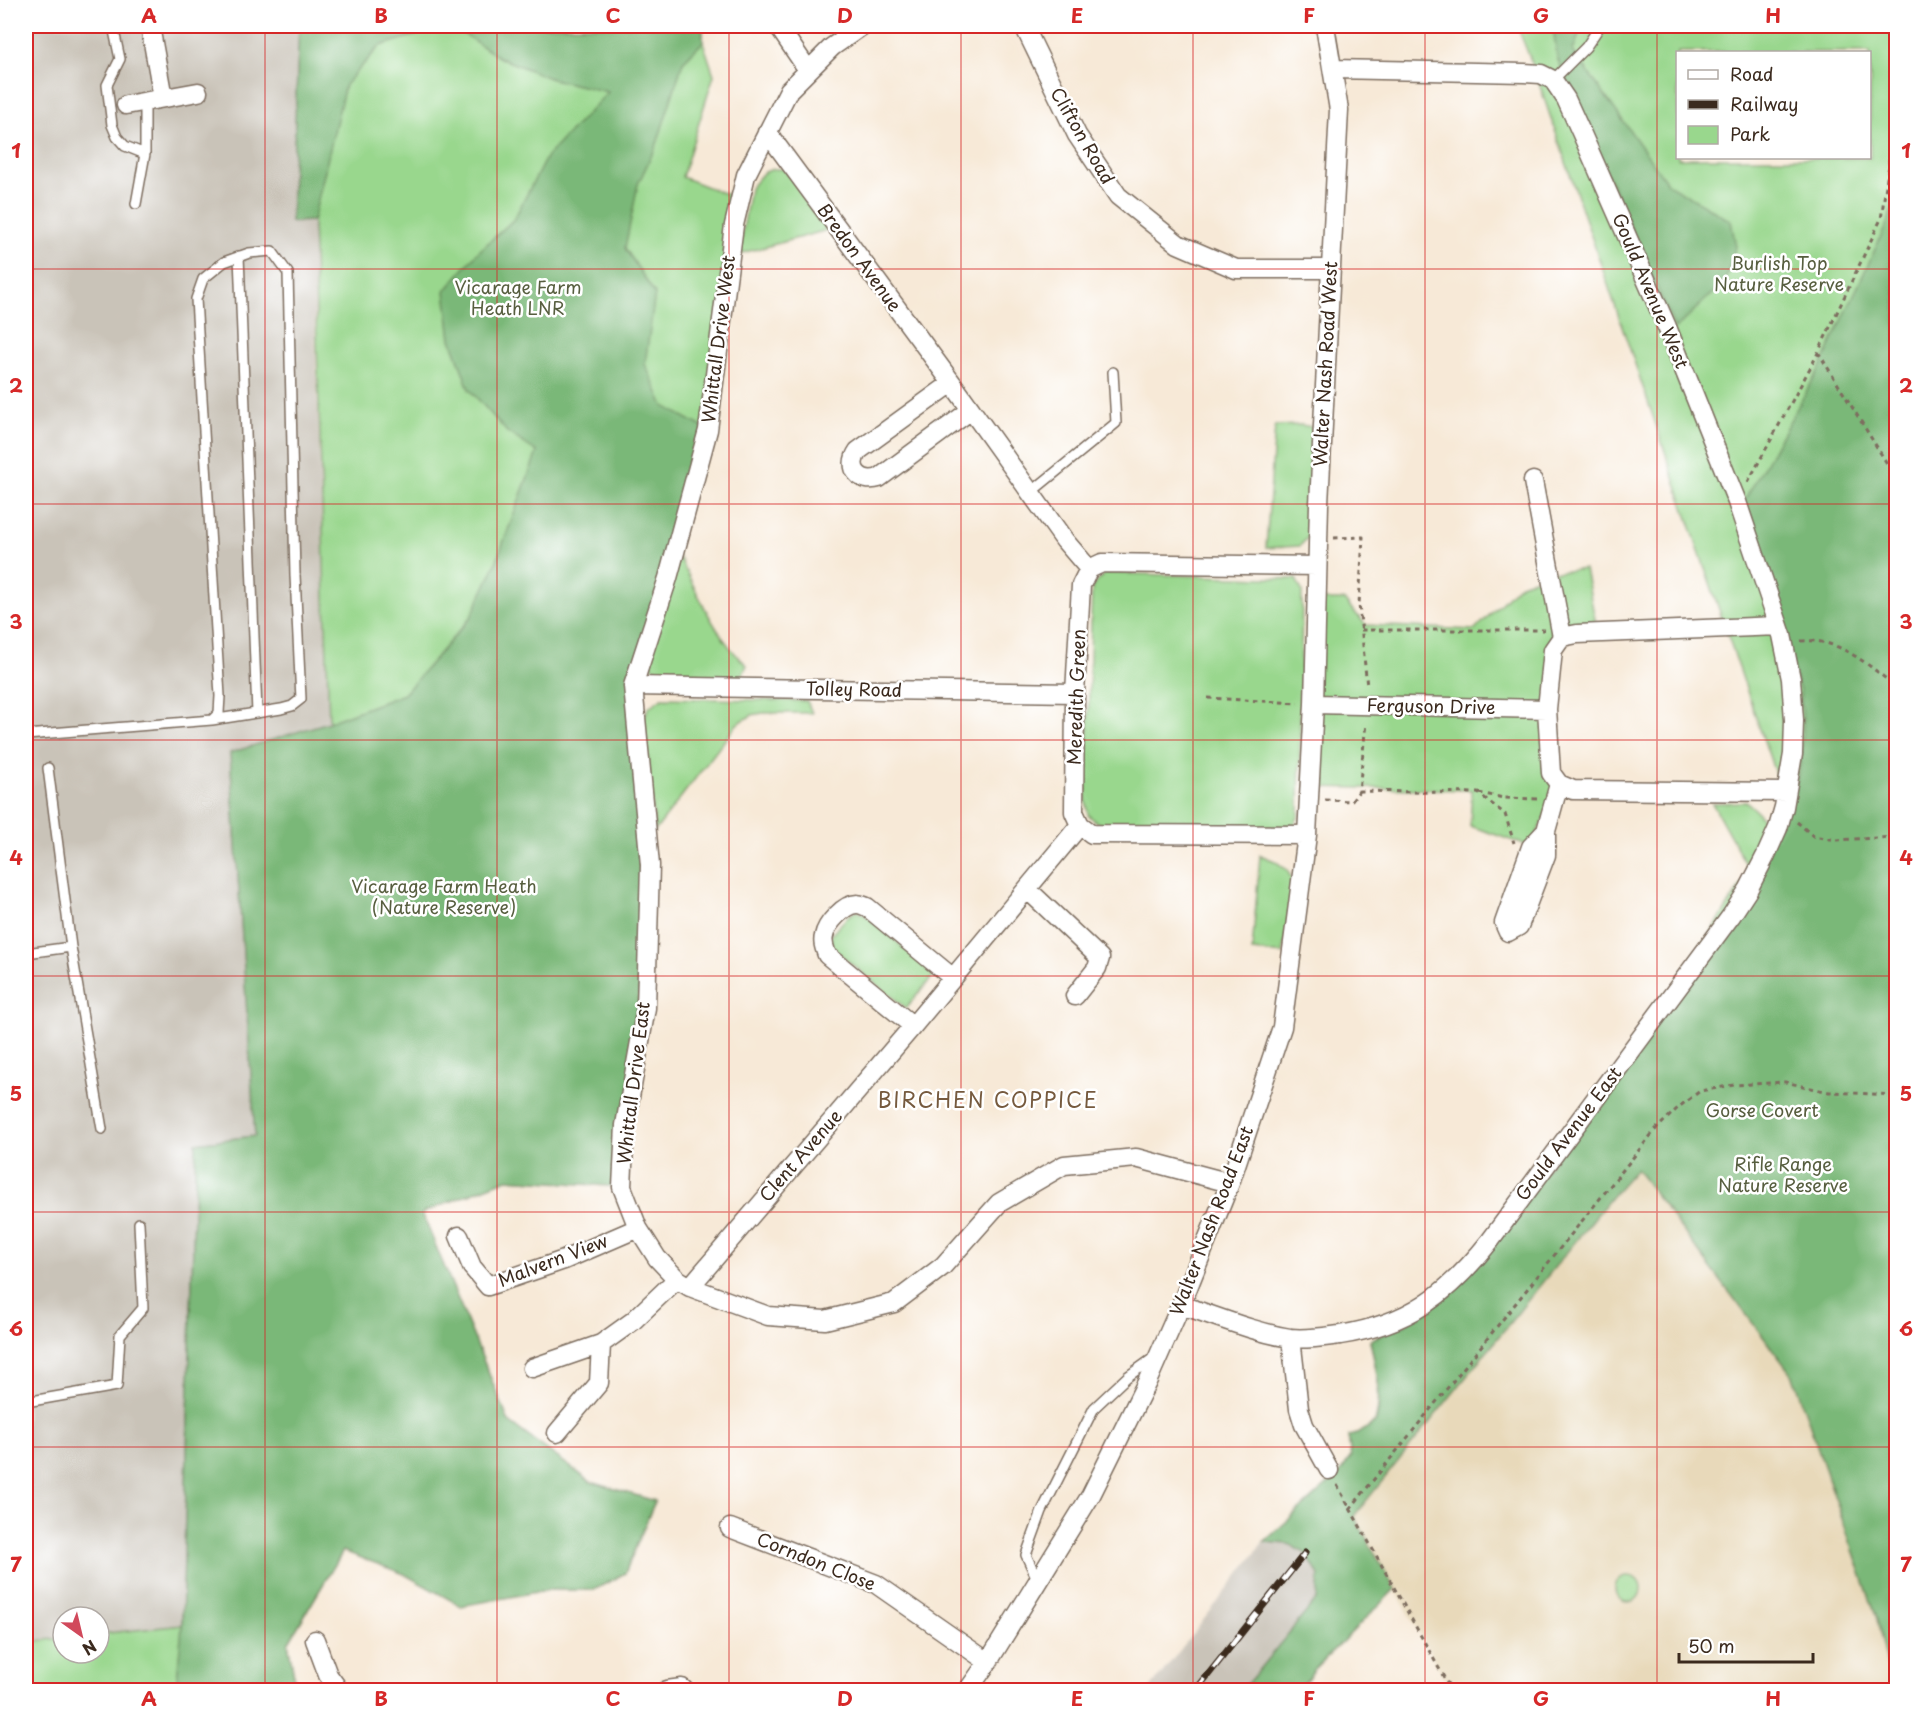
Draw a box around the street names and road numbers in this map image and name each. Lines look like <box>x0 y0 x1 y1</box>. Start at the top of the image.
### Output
street label: Clifton Road <box>1045 82 1122 189</box>
street label: Bredon Avenue <box>812 197 909 317</box>
street label: Gould Avenue West <box>1606 208 1696 372</box>
street label: Whittall Drive West <box>694 254 741 424</box>
street label: Walter Nash Road West <box>1306 261 1343 467</box>
street label: Meredith Green <box>1060 628 1091 765</box>
street label: Tolley Road <box>806 674 902 703</box>
street label: Ferguson Drive <box>1366 691 1496 720</box>
street label: Whittall Drive East <box>609 1000 656 1166</box>
street label: Gould Avenue East <box>1508 1060 1627 1206</box>
street label: Clent Avenue <box>752 1103 848 1207</box>
street label: Walter Nash Road East <box>1162 1122 1259 1319</box>
street label: Malvern View <box>494 1226 611 1293</box>
street label: Corndon Close <box>753 1524 880 1597</box>

